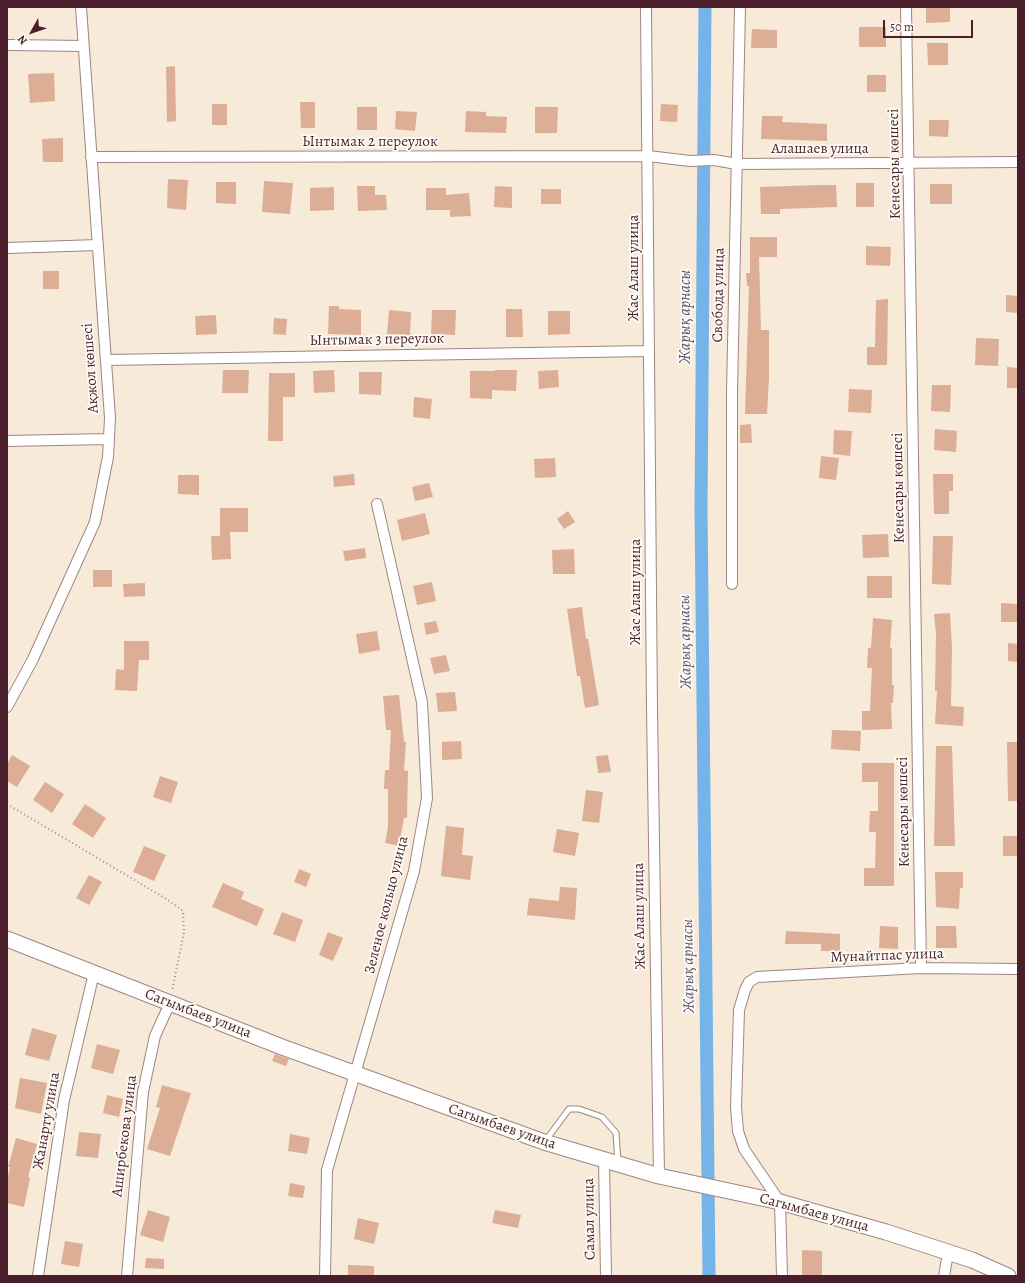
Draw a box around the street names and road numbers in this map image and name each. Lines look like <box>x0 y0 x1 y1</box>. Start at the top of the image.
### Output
street label: Кенесары көшесі <box>885 109 905 219</box>
street label: Ынтымак 2 переулок <box>302 133 438 151</box>
street label: Алашаев улица <box>771 140 869 158</box>
street label: Жас Алаш улица <box>625 215 643 321</box>
street label: Свобода улица <box>709 247 729 343</box>
street label: Ақжол көшесі <box>79 322 103 414</box>
street label: Ынтымак 3 переулок <box>310 330 444 350</box>
street label: Кенесары көшесі <box>889 433 909 543</box>
street label: Жас Алаш улица <box>627 539 645 645</box>
street label: Кенесары көшесі <box>894 757 914 867</box>
street label: Зеленое кольцо улица <box>361 834 413 976</box>
street label: Жас Алаш улица <box>630 863 650 969</box>
street label: Мунайтпас улица <box>830 945 944 967</box>
street label: Сагымбаев улица <box>142 985 254 1043</box>
street label: Жанарту улица <box>30 1071 64 1171</box>
street label: Аширбекова улица <box>109 1074 141 1198</box>
street label: Сагымбаев улица <box>446 1100 558 1154</box>
street label: Самал улица <box>580 1178 600 1260</box>
street label: Сагымбаев улица <box>757 1190 871 1236</box>

